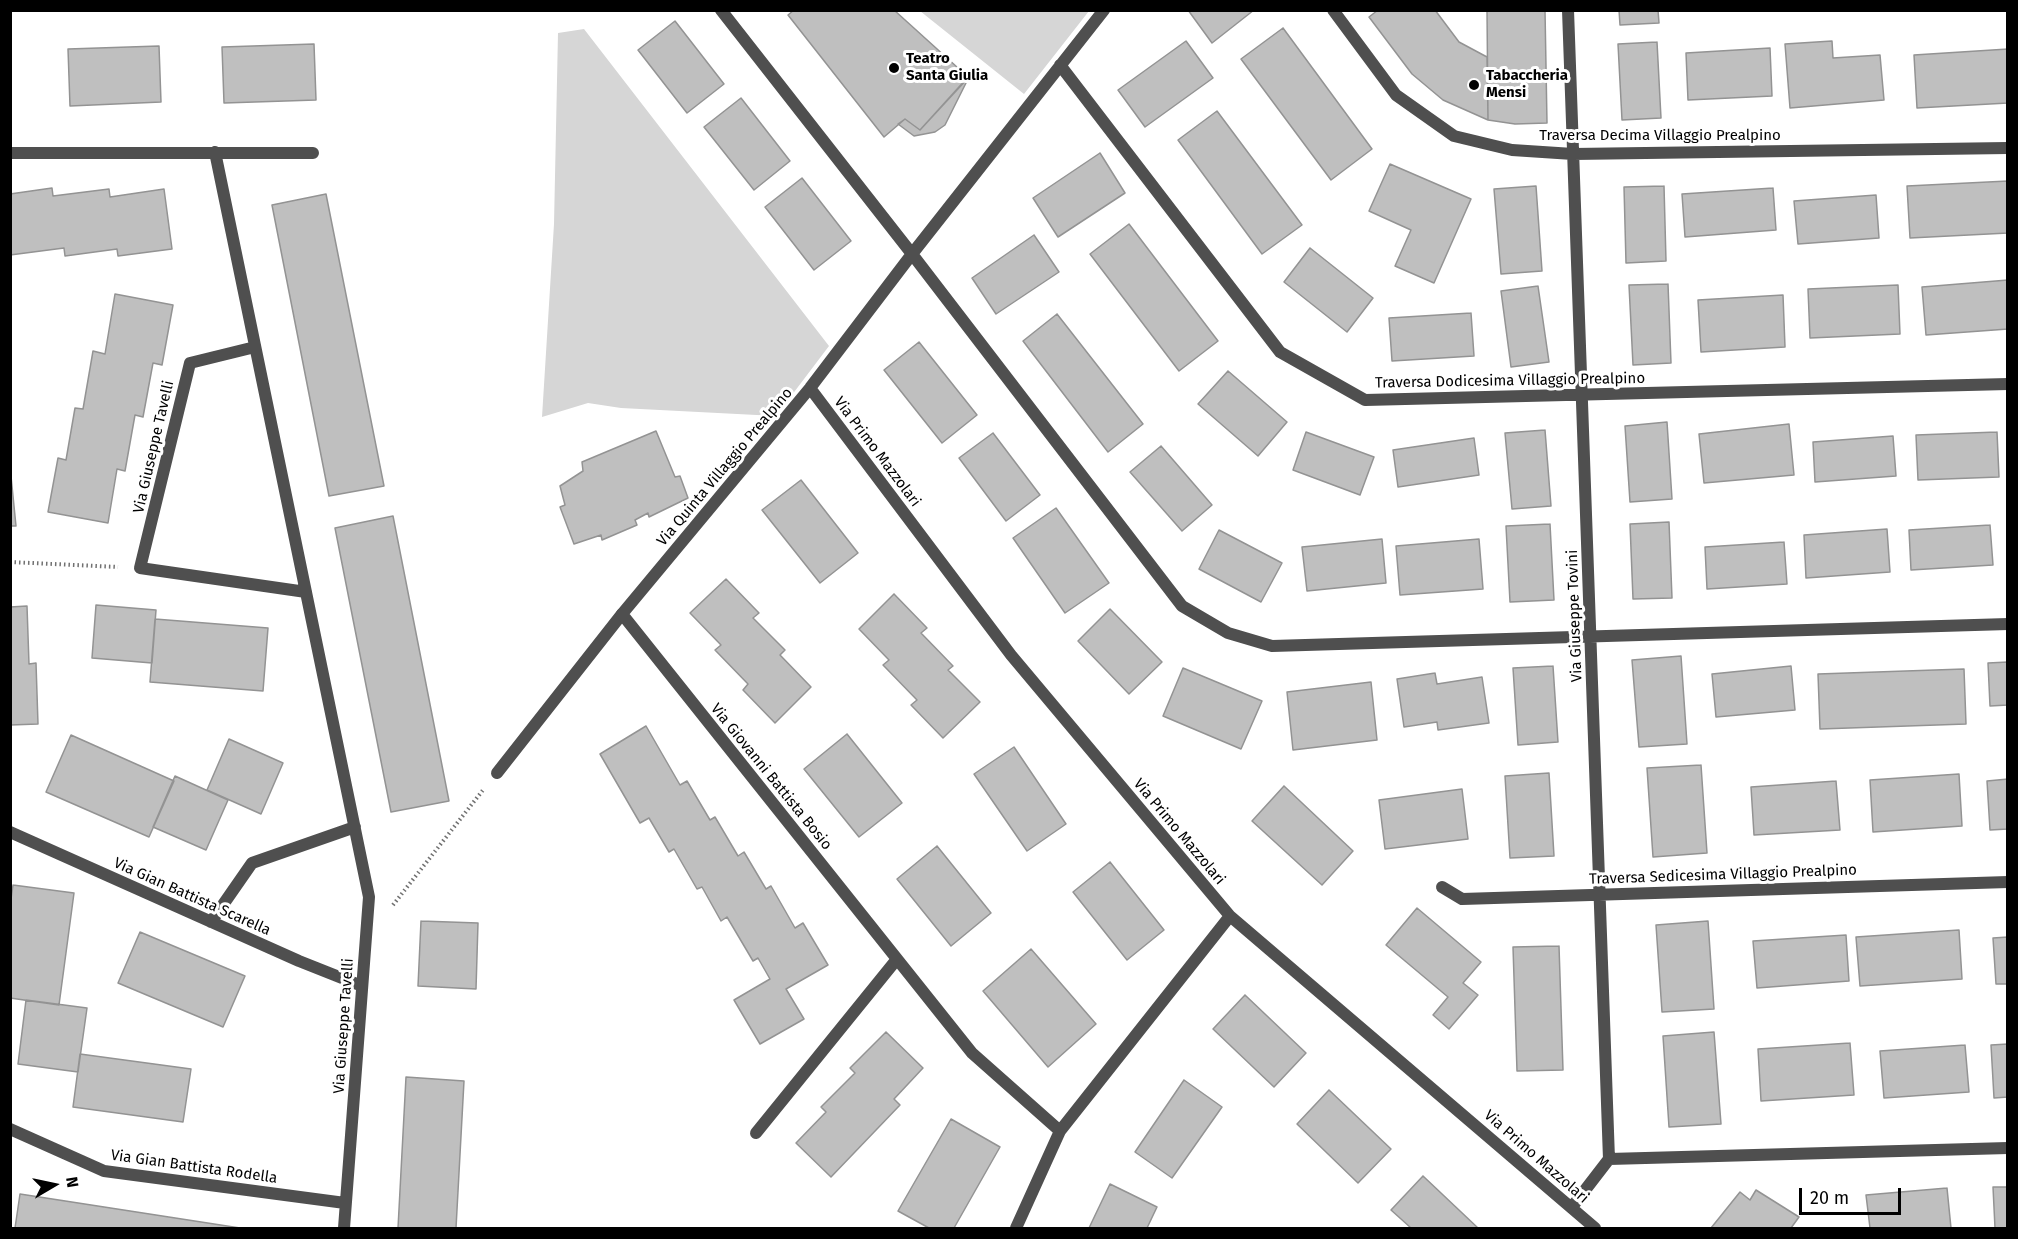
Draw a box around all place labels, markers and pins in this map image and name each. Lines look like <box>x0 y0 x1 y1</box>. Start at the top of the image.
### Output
place label: Teatro Santa Giulia <box>906 50 988 85</box>
marker: Teatro Santa Giulia <box>887 61 901 75</box>
place label: Tabaccheria Mensi <box>1486 67 1568 102</box>
marker: Tabaccheria Mensi <box>1467 78 1481 92</box>

